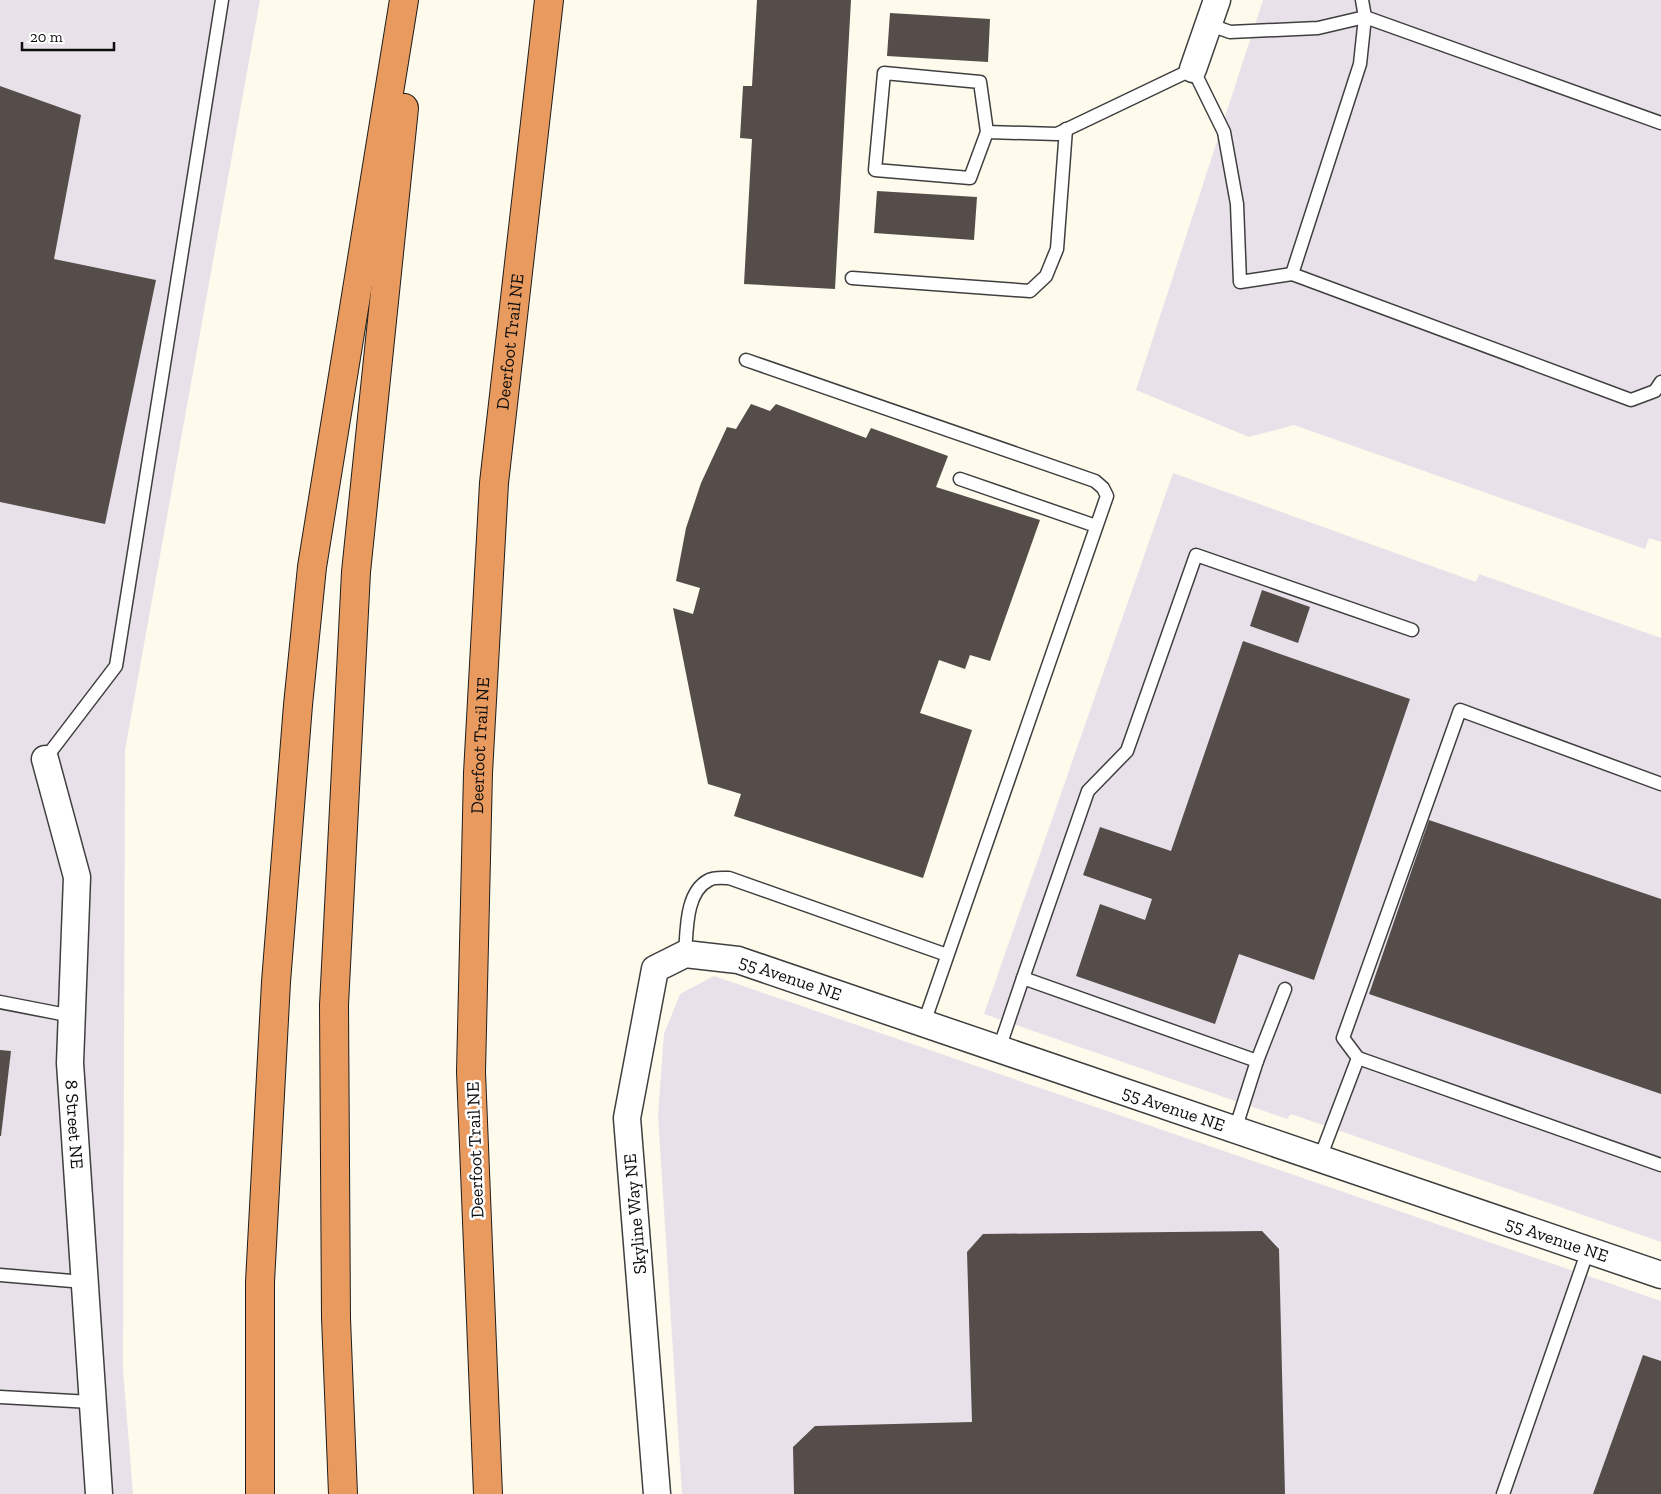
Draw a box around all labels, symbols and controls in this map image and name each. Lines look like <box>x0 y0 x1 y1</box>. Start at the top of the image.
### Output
scale bar <box>22 20 115 52</box>
text: 20 m <box>30 28 63 46</box>
street label: Deerfoot Trail NE <box>491 273 529 411</box>
street label: Deerfoot Trail NE <box>466 677 494 814</box>
street label: 55 Avenue NE <box>736 950 845 1006</box>
street label: 8 Street NE <box>60 1079 88 1170</box>
street label: Deerfoot Trail NE <box>462 1081 488 1219</box>
street label: 55 Avenue NE <box>1119 1081 1228 1136</box>
street label: Skyline Way NE <box>619 1153 651 1275</box>
street label: 55 Avenue NE <box>1503 1212 1611 1267</box>

